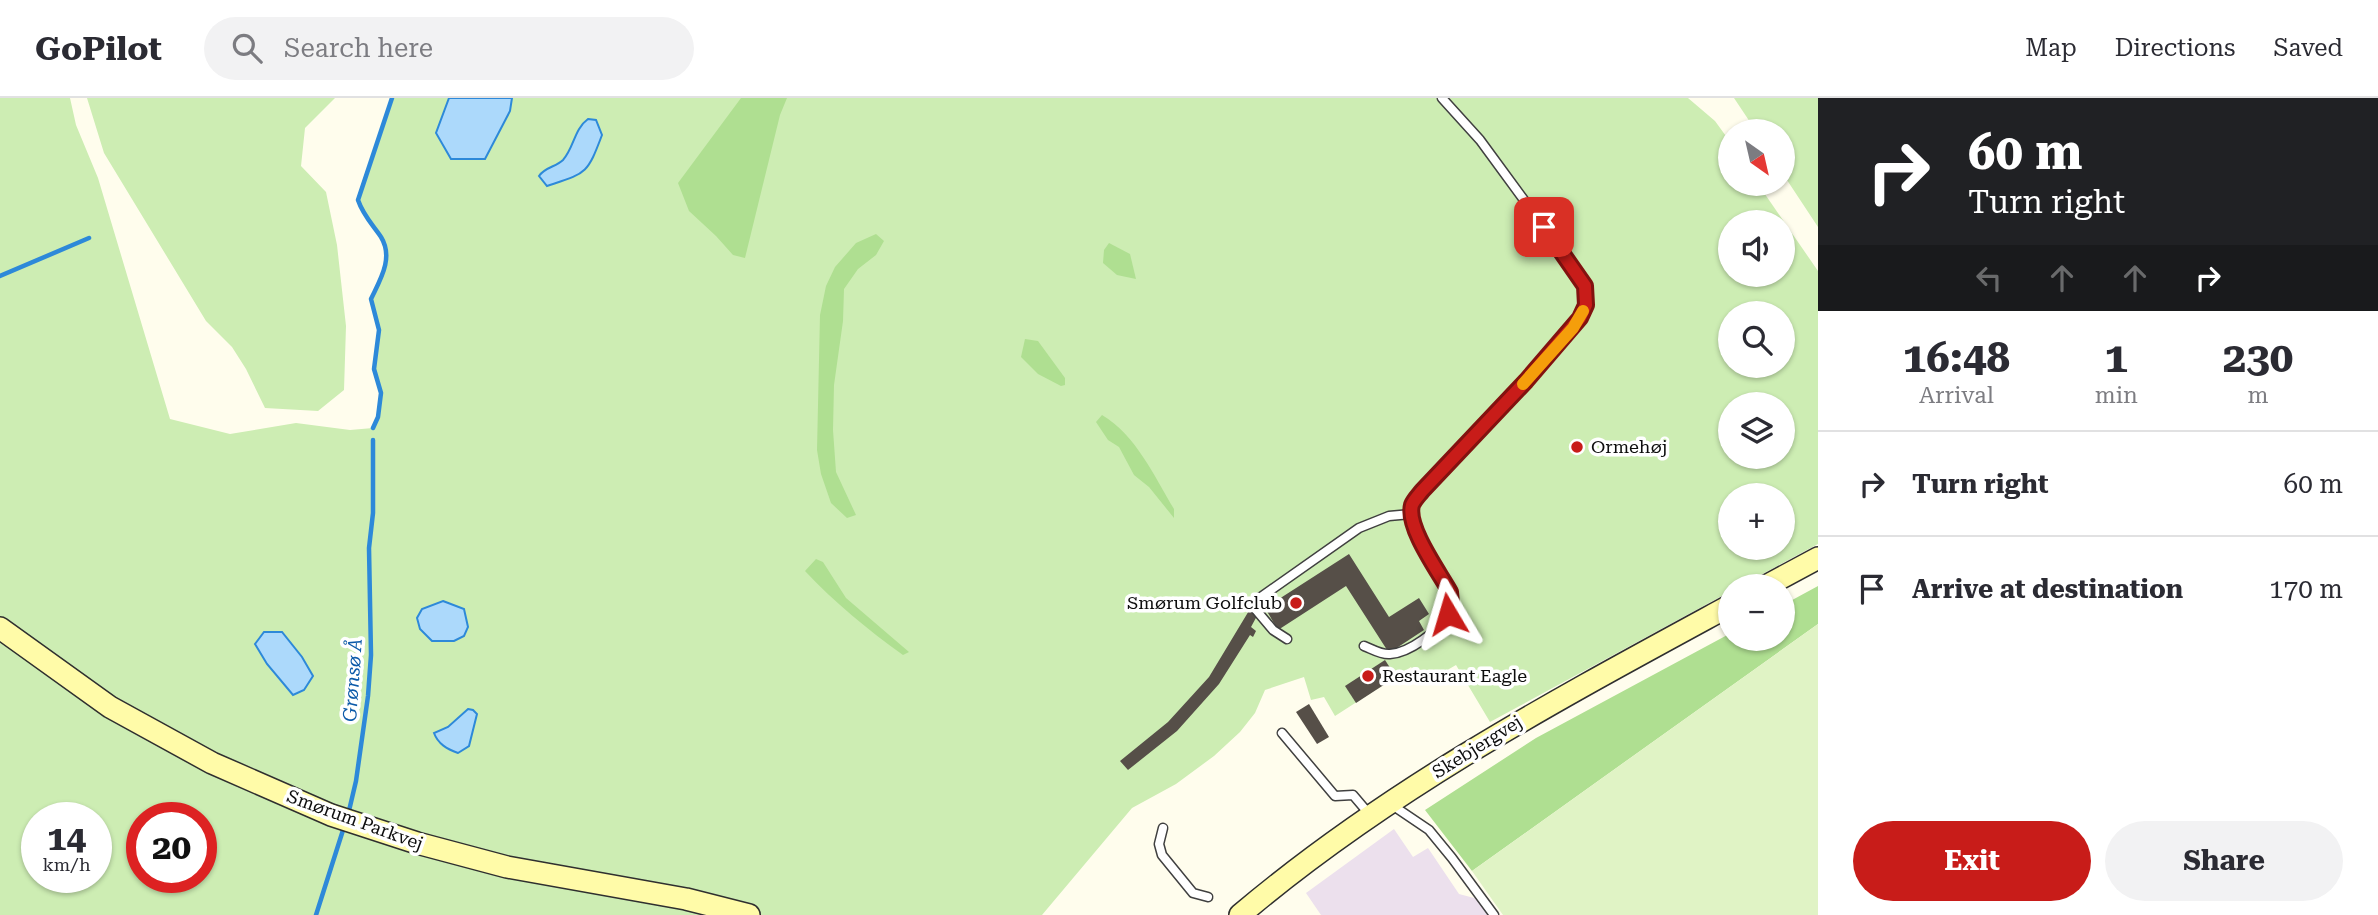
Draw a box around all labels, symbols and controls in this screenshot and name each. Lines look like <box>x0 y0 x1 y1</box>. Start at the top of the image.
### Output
search box <box>204 17 694 80</box>
text: GoPilot <box>35 29 162 68</box>
icon: search <box>228 29 266 67</box>
text: Search here <box>284 33 433 63</box>
text: Map <box>2025 34 2077 62</box>
text: Directions <box>2115 34 2235 62</box>
text: Saved <box>2273 34 2343 62</box>
north arrow <box>1718 119 1796 196</box>
map controls <box>1718 119 1795 651</box>
text: 60 m <box>1968 124 2083 181</box>
icon: right <box>1853 126 1944 217</box>
text: Turn right <box>1968 183 2125 221</box>
pin <box>1514 197 1574 257</box>
icon: arrive <box>1525 208 1563 246</box>
button: sound <box>1718 210 1795 287</box>
icon: left <box>1970 259 2008 297</box>
icon: ahead <box>2043 259 2081 297</box>
icon: ahead <box>2116 259 2154 297</box>
icon: right <box>2189 259 2227 297</box>
button: search <box>1718 301 1795 378</box>
text: 16:48 <box>1903 333 2010 382</box>
text: 1 <box>2105 333 2128 382</box>
text: 230 <box>2223 333 2293 382</box>
text: Arrival <box>1919 382 1994 409</box>
text: min <box>2095 382 2138 409</box>
text: m <box>2247 382 2268 409</box>
button: layers <box>1718 392 1795 469</box>
place label: Ormehøj <box>1591 436 1667 457</box>
marker: Ormehøj <box>1569 439 1585 455</box>
icon: right <box>1853 465 1891 503</box>
text: Turn right <box>1912 469 2048 499</box>
text: 60 m <box>2284 469 2343 499</box>
button: + <box>1718 483 1795 560</box>
icon: arrive <box>1853 570 1891 608</box>
button: − <box>1718 574 1795 651</box>
text: Arrive at destination <box>1912 574 2183 604</box>
text: 170 m <box>2269 574 2343 604</box>
position arrow <box>1411 577 1485 651</box>
place label: Smørum Golfclub <box>1127 592 1282 613</box>
marker: Smørum Golfclub <box>1288 595 1304 611</box>
water label: Grønsø Å <box>337 637 367 723</box>
place label: Restaurant Eagle <box>1382 665 1527 686</box>
marker: Restaurant Eagle <box>1360 668 1376 684</box>
street label: Skebjergvej <box>1428 711 1525 782</box>
street label: Smørum Parkvej <box>284 785 426 854</box>
speed limit sign: 20 <box>126 802 217 893</box>
text: 14 <box>47 818 86 859</box>
button: Exit <box>1853 821 2091 901</box>
button: Share <box>2105 821 2343 901</box>
text: km/h <box>42 854 91 875</box>

